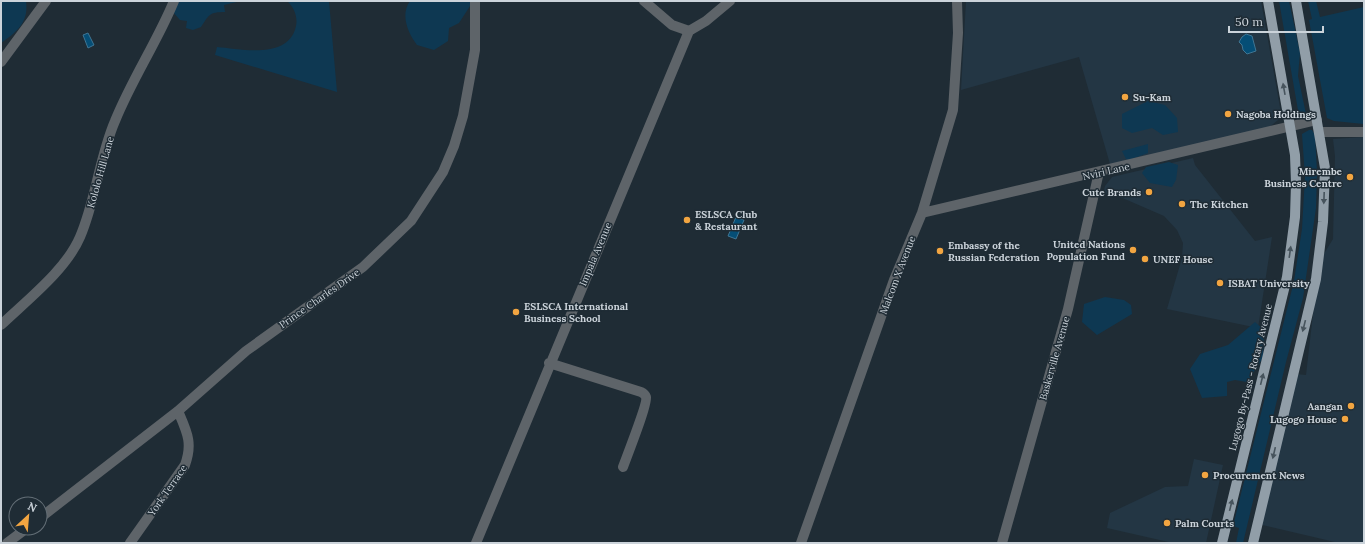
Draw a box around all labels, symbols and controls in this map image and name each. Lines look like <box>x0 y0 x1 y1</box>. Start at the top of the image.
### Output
scale bar <box>1229 8 1323 34</box>
text: 50 m <box>1235 14 1263 29</box>
one-way arrow <box>1280 83 1286 95</box>
place label: Su-Kam <box>1133 91 1172 104</box>
marker: Su-Kam <box>1120 92 1130 102</box>
place label: Nagoba Holdings <box>1236 108 1316 121</box>
marker: Nagoba Holdings <box>1223 109 1233 119</box>
street label: Kololo Hill Lane <box>84 134 117 209</box>
street label: Nviri Lane <box>1081 160 1131 183</box>
place label: Mirembe Business Centre <box>1264 165 1343 190</box>
marker: Mirembe Business Centre <box>1345 172 1355 182</box>
place label: Cute Brands <box>1082 186 1141 199</box>
marker: Cute Brands <box>1144 187 1154 197</box>
one-way arrow <box>1320 192 1327 204</box>
place label: The Kitchen <box>1190 198 1249 211</box>
marker: The Kitchen <box>1177 199 1187 209</box>
place label: ESLSCA Club & Restaurant <box>695 208 758 233</box>
marker: ESLSCA Club & Restaurant <box>682 215 692 225</box>
street label: Impala Avenue <box>576 220 615 288</box>
street label: Malcom X Avenue <box>877 234 919 316</box>
place label: United Nations Population Fund <box>1046 238 1125 263</box>
place label: Embassy of the Russian Federation <box>948 239 1040 264</box>
marker: United Nations Population Fund <box>1128 245 1138 255</box>
marker: Embassy of the Russian Federation <box>935 246 945 256</box>
one-way arrow <box>1287 246 1293 258</box>
place label: UNEF House <box>1153 253 1213 266</box>
marker: UNEF House <box>1140 254 1150 264</box>
street label: Prince Charles Drive <box>276 265 363 331</box>
place label: ISBAT University <box>1228 277 1310 290</box>
marker: ISBAT University <box>1215 278 1225 288</box>
place label: ESLSCA International Business School <box>524 300 628 325</box>
street label: Lugogo By-Pass - Rotary Avenue <box>1226 302 1275 452</box>
marker: ESLSCA International Business School <box>511 307 521 317</box>
street label: Baskerville Avenue <box>1036 314 1073 401</box>
one-way arrow <box>1301 321 1307 333</box>
one-way arrow <box>1259 373 1265 385</box>
place label: Aangan <box>1308 400 1344 413</box>
marker: Aangan <box>1346 401 1356 411</box>
place label: Lugogo House <box>1270 413 1338 426</box>
marker: Lugogo House <box>1340 414 1350 424</box>
one-way arrow <box>1270 447 1276 459</box>
street label: York Terrace <box>144 462 190 519</box>
place label: Procurement News <box>1213 469 1305 482</box>
marker: Procurement News <box>1200 470 1210 480</box>
north arrow <box>8 496 48 536</box>
text: N <box>25 499 40 515</box>
one-way arrow <box>1228 499 1234 511</box>
place label: Palm Courts <box>1175 517 1234 530</box>
marker: Palm Courts <box>1162 518 1172 528</box>

